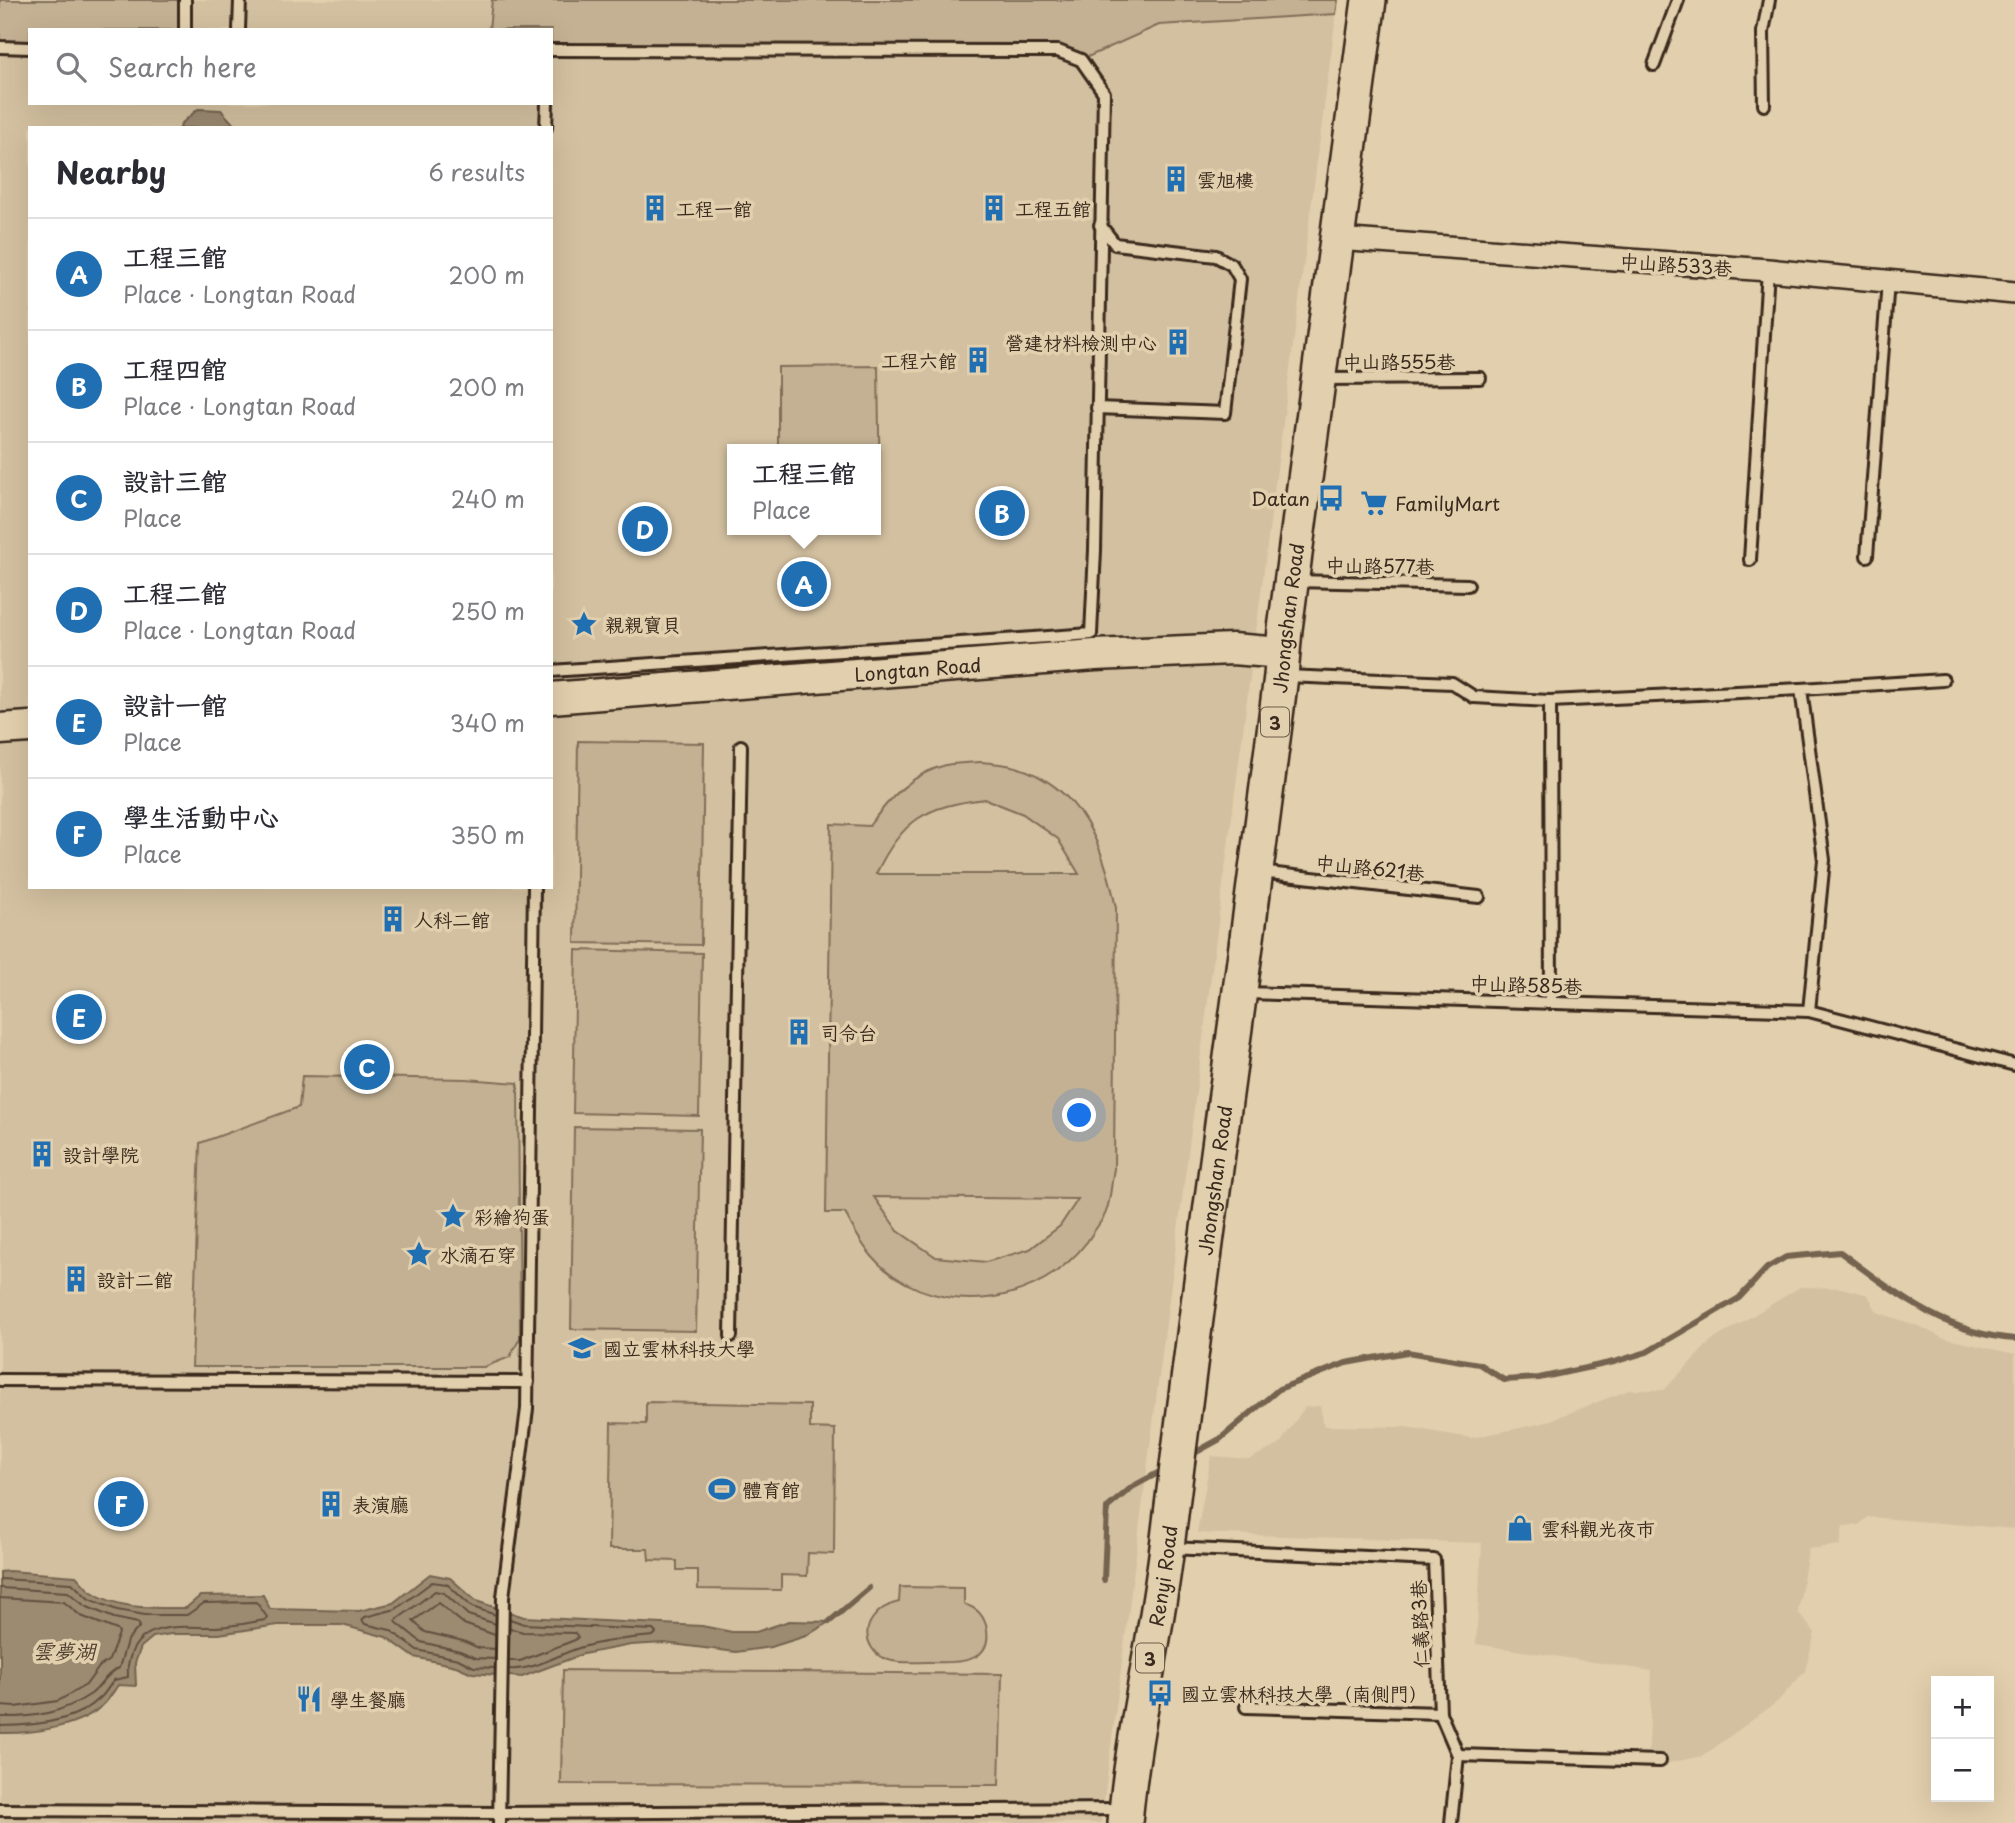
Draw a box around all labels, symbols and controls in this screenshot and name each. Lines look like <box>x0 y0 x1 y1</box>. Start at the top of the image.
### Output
search box <box>28 28 553 105</box>
text: Search here <box>108 47 257 86</box>
icon: search <box>52 48 90 86</box>
text: Nearby <box>56 149 166 194</box>
text: 6 results <box>429 154 525 189</box>
building icon: 雲旭樓 <box>1161 164 1191 194</box>
place label: 雲旭樓 <box>1197 165 1254 193</box>
building icon: 工程一館 <box>640 193 670 223</box>
building icon: 工程五館 <box>979 193 1009 223</box>
place label: 工程一館 <box>676 194 752 222</box>
place label: 工程五館 <box>1015 194 1091 222</box>
text: 工程三館 <box>123 237 227 276</box>
street label: 中山路533巷 <box>1619 246 1733 282</box>
text: A <box>70 257 88 292</box>
text: 200 m <box>448 257 525 292</box>
text: Place · Longtan Road <box>123 276 356 311</box>
building icon: 營建材料檢測中心 <box>1163 327 1193 357</box>
place label: 營建材料檢測中心 <box>1005 328 1157 356</box>
building icon: 工程六館 <box>963 345 993 375</box>
place label: 工程六館 <box>881 346 957 374</box>
street label: 中山路555巷 <box>1343 347 1455 375</box>
text: 工程四館 <box>123 349 227 388</box>
text: B <box>71 369 87 404</box>
text: 200 m <box>448 369 525 404</box>
text: Place · Longtan Road <box>123 388 356 423</box>
popup <box>727 444 881 535</box>
text: 工程三館 <box>752 453 856 492</box>
text: 設計三館 <box>123 461 227 500</box>
text: C <box>70 481 88 516</box>
text: 240 m <box>451 481 525 516</box>
bus stop icon: Datan <box>1316 483 1346 513</box>
place label: Datan <box>1251 484 1310 512</box>
pin: B <box>979 487 1025 539</box>
supermarket icon: FamilyMart <box>1359 488 1389 518</box>
place label: FamilyMart <box>1395 489 1500 517</box>
text: Place <box>752 492 811 527</box>
text: Place <box>123 500 182 535</box>
pin: D <box>622 503 668 555</box>
street label: Jhongshan Road <box>1265 541 1310 695</box>
street label: 中山路577巷 <box>1325 550 1435 580</box>
pin: A <box>781 558 827 610</box>
text: 工程二館 <box>123 573 227 612</box>
text: D <box>70 593 88 628</box>
text: 250 m <box>451 593 525 628</box>
place icon: 親親寶貝 <box>569 609 599 639</box>
place label: 親親寶貝 <box>605 610 681 638</box>
text: Place · Longtan Road <box>123 612 356 647</box>
street label: Longtan Road <box>853 650 982 688</box>
text: 設計一館 <box>123 685 227 724</box>
text: E <box>72 705 86 740</box>
text: 340 m <box>450 705 525 740</box>
road number: 3 <box>1261 708 1289 736</box>
text: Place <box>123 724 182 759</box>
text: 學生活動中心 <box>123 797 279 836</box>
text: F <box>72 817 86 852</box>
text: 350 m <box>450 817 525 852</box>
text: Place <box>123 836 182 871</box>
street label: 中山路621巷 <box>1314 847 1426 887</box>
building icon: 人科二館 <box>378 904 408 934</box>
place label: 人科二館 <box>414 905 490 933</box>
street label: 中山路585巷 <box>1469 968 1583 1000</box>
pin: E <box>56 991 102 1043</box>
building icon: 司令台 <box>784 1017 814 1047</box>
place label: 司令台 <box>820 1018 877 1046</box>
pin: C <box>344 1041 390 1093</box>
your location <box>1062 1098 1096 1132</box>
street label: Jhongshan Road <box>1190 1104 1238 1257</box>
building icon: 設計學院 <box>27 1139 57 1169</box>
place label: 設計學院 <box>63 1140 139 1168</box>
place icon: 彩繪狗蛋 <box>438 1201 468 1231</box>
place label: 彩繪狗蛋 <box>474 1202 550 1230</box>
place icon: 水滴石穿 <box>404 1239 434 1269</box>
place label: 水滴石穿 <box>440 1240 516 1268</box>
building icon: 設計二館 <box>61 1264 91 1294</box>
place label: 設計二館 <box>97 1265 173 1293</box>
school or university icon: 國立雲林科技大學 <box>567 1333 597 1363</box>
place label: 國立雲林科技大學 <box>603 1334 755 1362</box>
sports icon: 體育館 <box>707 1474 737 1504</box>
place label: 體育館 <box>743 1475 800 1503</box>
pin: F <box>98 1478 144 1530</box>
building icon: 表演廳 <box>316 1489 346 1519</box>
place label: 表演廳 <box>352 1490 409 1518</box>
shop icon: 雲科觀光夜市 <box>1505 1513 1535 1543</box>
place label: 雲科觀光夜市 <box>1541 1514 1655 1542</box>
street label: Renyi Road <box>1141 1524 1184 1629</box>
street label: 仁義路3巷 <box>1403 1579 1435 1669</box>
water label: 雲夢湖 <box>33 1634 97 1666</box>
road number: 3 <box>1136 1644 1164 1672</box>
map controls <box>1931 1676 1994 1802</box>
button: + <box>1931 1676 1994 1739</box>
bus stop icon: 國立雲林科技大學（南側門） <box>1145 1678 1175 1708</box>
place label: 國立雲林科技大學（南側門） <box>1181 1679 1428 1707</box>
restaurant icon: 學生餐廳 <box>294 1684 324 1714</box>
place label: 學生餐廳 <box>330 1685 406 1713</box>
button: − <box>1931 1739 1994 1802</box>

